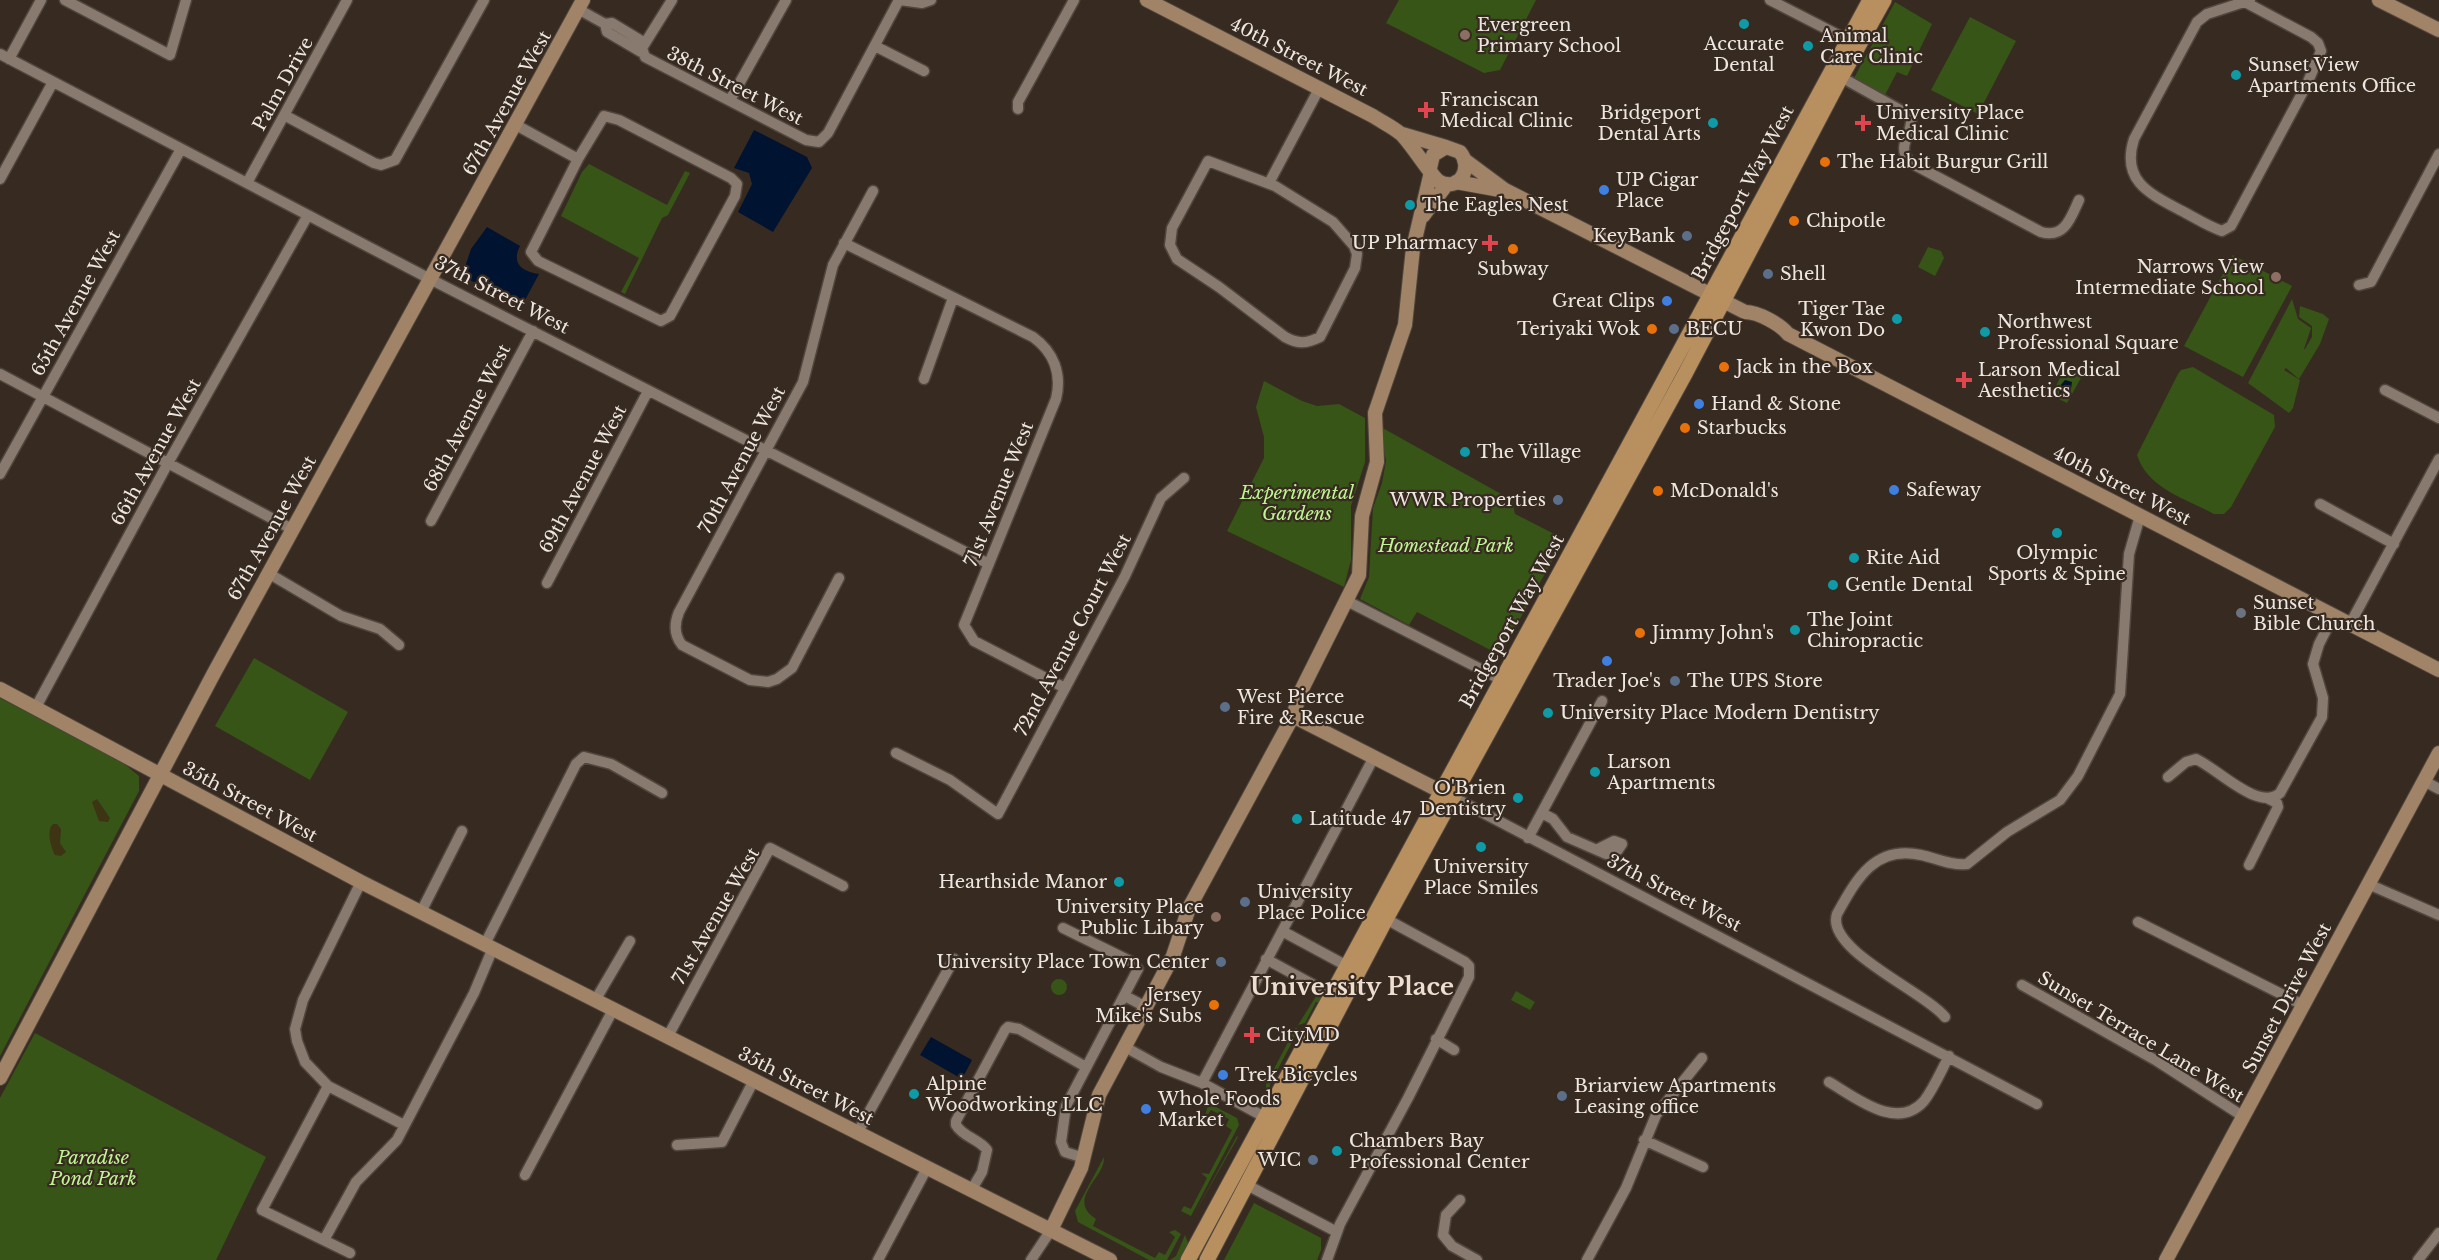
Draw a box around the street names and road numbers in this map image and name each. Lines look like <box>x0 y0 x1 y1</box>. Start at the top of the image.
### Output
street label: 40th Street West <box>1227 13 1372 101</box>
street label: 67th Avenue West <box>458 27 556 179</box>
street label: Palm Drive <box>248 33 318 135</box>
street label: 38th Street West <box>663 42 807 130</box>
street label: Bridgeport Way West <box>1687 102 1799 284</box>
street label: 65th Avenue West <box>27 226 125 380</box>
street label: 37th Street West <box>431 252 573 339</box>
street label: 68th Avenue West <box>419 340 515 496</box>
street label: 66th Avenue West <box>106 374 206 529</box>
street label: 70th Avenue West <box>694 382 790 537</box>
street label: 69th Avenue West <box>535 401 631 557</box>
street label: 71st Avenue West <box>960 418 1038 570</box>
street label: 40th Street West <box>2050 442 2195 530</box>
street label: 67th Avenue West <box>223 452 321 604</box>
street label: 72nd Avenue Court West <box>1010 530 1136 740</box>
street label: Bridgeport Way West <box>1455 530 1569 712</box>
street label: 35th Street West <box>179 757 321 847</box>
street label: 71st Avenue West <box>668 843 764 988</box>
street label: 37th Street West <box>1603 850 1745 937</box>
street label: Sunset Drive West <box>2238 919 2336 1077</box>
street label: Sunset Terrace Lane West <box>2034 967 2248 1107</box>
street label: 35th Street West <box>734 1042 878 1130</box>

